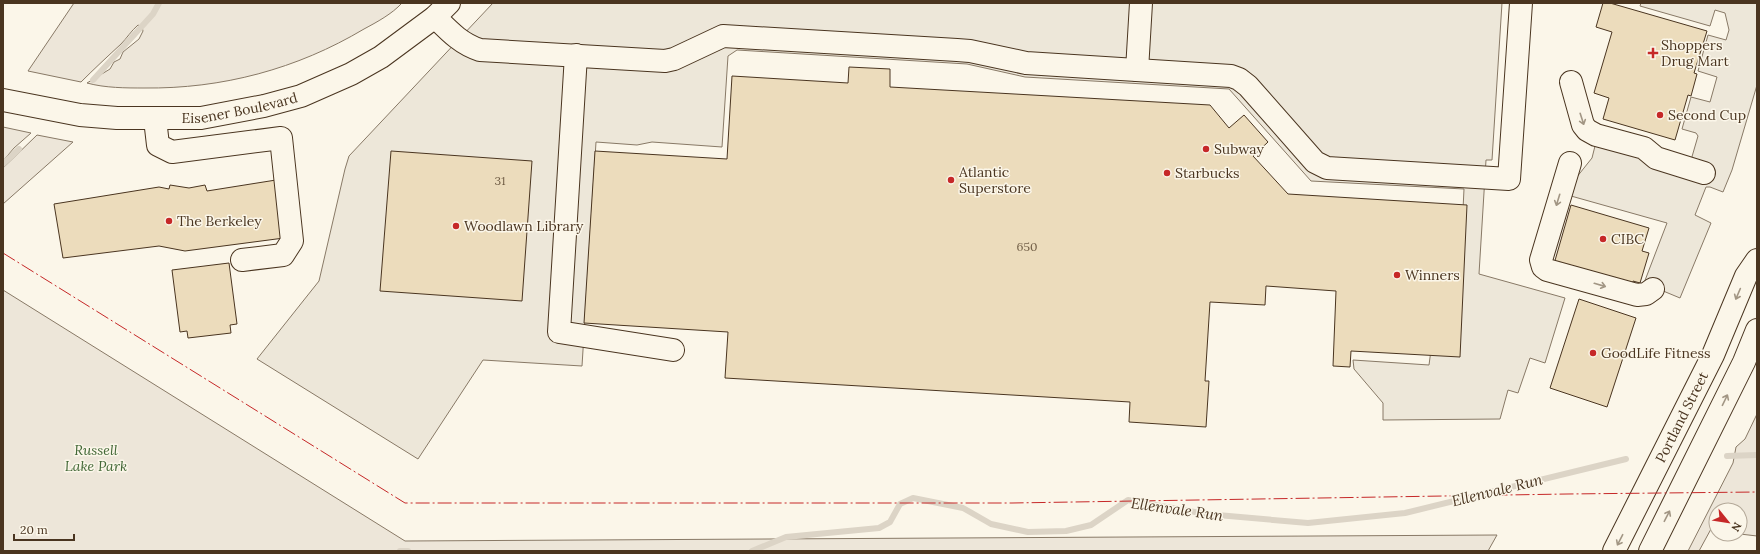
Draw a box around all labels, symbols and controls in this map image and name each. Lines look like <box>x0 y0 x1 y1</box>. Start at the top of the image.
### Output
place label: Shoppers Drug Mart <box>1661 36 1730 70</box>
marker: Shoppers Drug Mart <box>1648 48 1658 58</box>
street label: Eisener Boulevard <box>182 88 299 127</box>
place label: Second Cup <box>1668 106 1746 124</box>
marker: Second Cup <box>1655 110 1665 120</box>
one-way arrow <box>1579 113 1586 126</box>
place label: Subway <box>1214 140 1264 158</box>
marker: Subway <box>1201 144 1211 154</box>
place label: Atlantic Superstore <box>958 163 1031 197</box>
place label: Starbucks <box>1175 164 1239 182</box>
marker: Starbucks <box>1162 168 1172 178</box>
house number: 31 <box>494 173 506 188</box>
marker: Atlantic Superstore <box>946 175 956 185</box>
one-way arrow <box>1554 193 1561 206</box>
place label: The Berkeley <box>177 212 262 230</box>
marker: The Berkeley <box>164 216 174 226</box>
place label: Woodlawn Library <box>464 217 584 235</box>
marker: Woodlawn Library <box>451 221 461 231</box>
place label: CIBC <box>1611 230 1644 248</box>
marker: CIBC <box>1598 234 1608 244</box>
house number: 650 <box>1017 239 1037 254</box>
place label: Winners <box>1405 266 1460 284</box>
marker: Winners <box>1392 270 1402 280</box>
one-way arrow <box>1593 282 1606 289</box>
one-way arrow <box>1734 287 1741 299</box>
place label: GoodLife Fitness <box>1601 344 1711 362</box>
marker: GoodLife Fitness <box>1588 348 1598 358</box>
street label: Portland Street <box>1651 368 1712 466</box>
one-way arrow <box>1722 394 1729 406</box>
park label: Russell Lake Park <box>65 441 127 475</box>
water label: Ellenvale Run <box>1450 469 1545 510</box>
water label: Ellenvale Run <box>1130 493 1225 525</box>
north arrow <box>1708 502 1748 542</box>
one-way arrow <box>1664 511 1672 523</box>
scale bar <box>14 516 74 542</box>
text: N <box>1728 520 1745 535</box>
text: 20 m <box>20 522 48 537</box>
one-way arrow <box>1616 533 1623 545</box>

